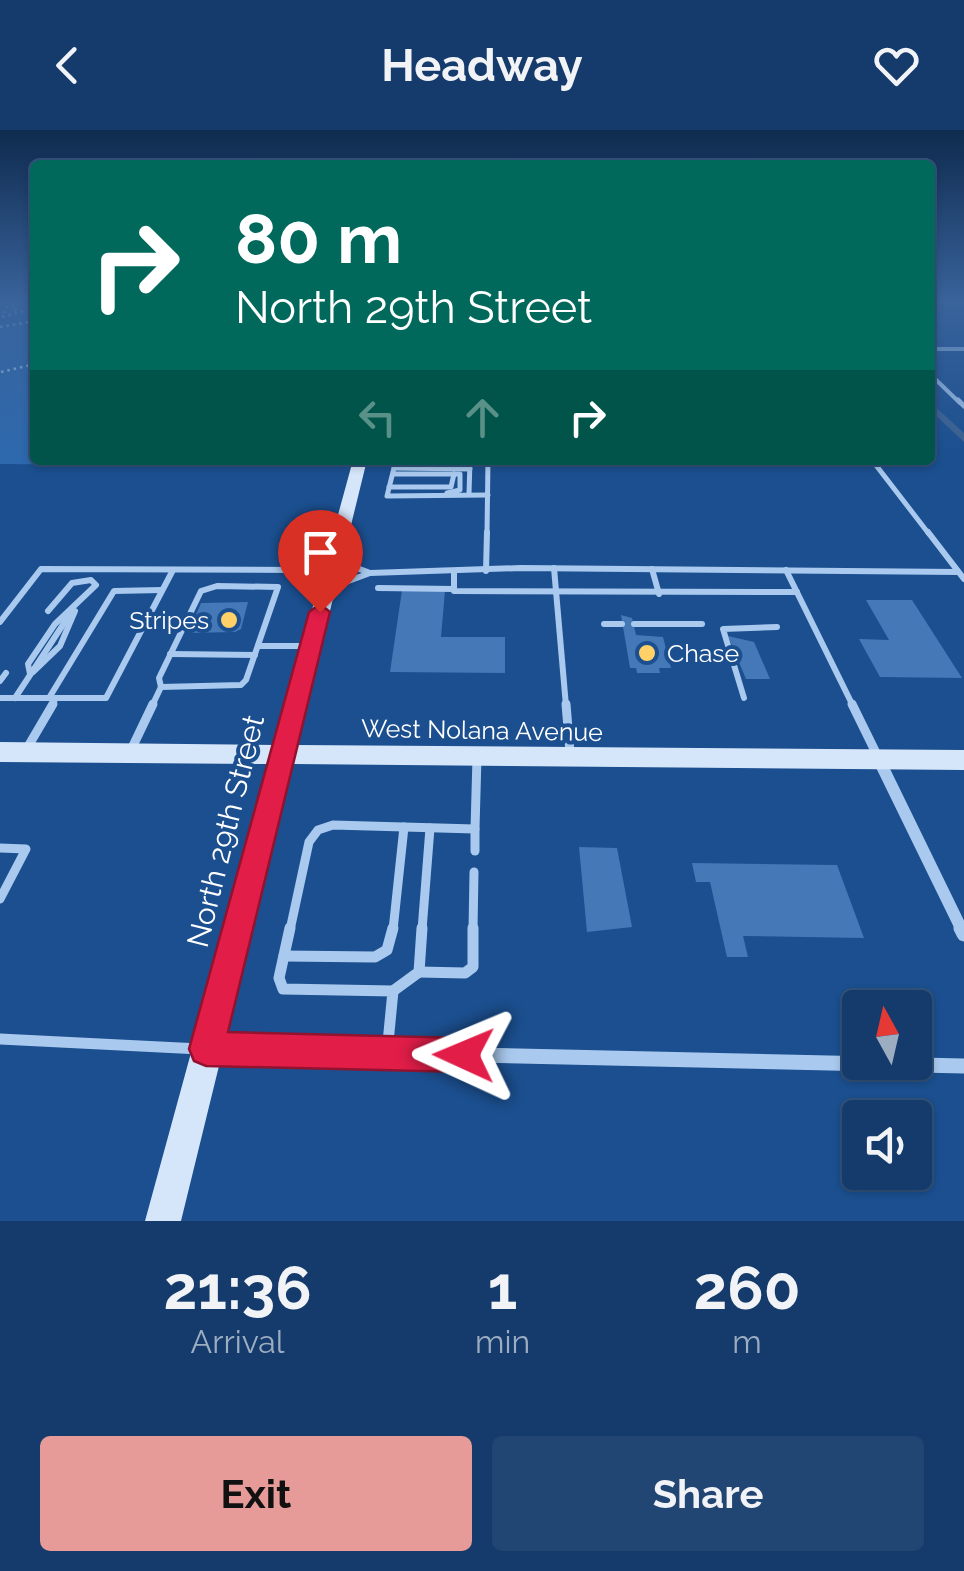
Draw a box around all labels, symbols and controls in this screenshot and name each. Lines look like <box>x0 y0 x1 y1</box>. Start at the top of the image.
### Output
icon: back <box>40 38 95 93</box>
icon: heart <box>869 38 924 93</box>
text: Headway <box>381 39 583 92</box>
text: 80 m <box>235 197 402 279</box>
icon: right <box>70 200 200 330</box>
text: North 29th Street <box>235 281 592 334</box>
icon: left <box>350 390 405 445</box>
icon: ahead <box>455 390 510 445</box>
icon: right <box>560 390 615 445</box>
pin <box>278 510 363 613</box>
icon: arrive <box>293 525 348 580</box>
place label: Stripes <box>129 605 209 635</box>
marker: Stripes <box>218 609 240 631</box>
place label: Chase <box>667 638 739 668</box>
marker: Chase <box>636 642 658 664</box>
street label: North 29th Street <box>180 711 271 951</box>
street label: West Nolana Avenue <box>361 713 603 747</box>
north arrow <box>842 990 932 1080</box>
map controls <box>842 990 932 1190</box>
position arrow <box>412 1003 516 1107</box>
button: sound <box>842 1100 932 1190</box>
text: 21:36 <box>163 1253 312 1323</box>
text: 1 <box>488 1253 517 1323</box>
text: 260 <box>693 1253 801 1323</box>
text: Arrival <box>191 1323 284 1360</box>
text: min <box>475 1323 530 1360</box>
text: m <box>732 1323 762 1360</box>
button: Exit <box>40 1436 472 1551</box>
button: Share <box>492 1436 924 1551</box>

